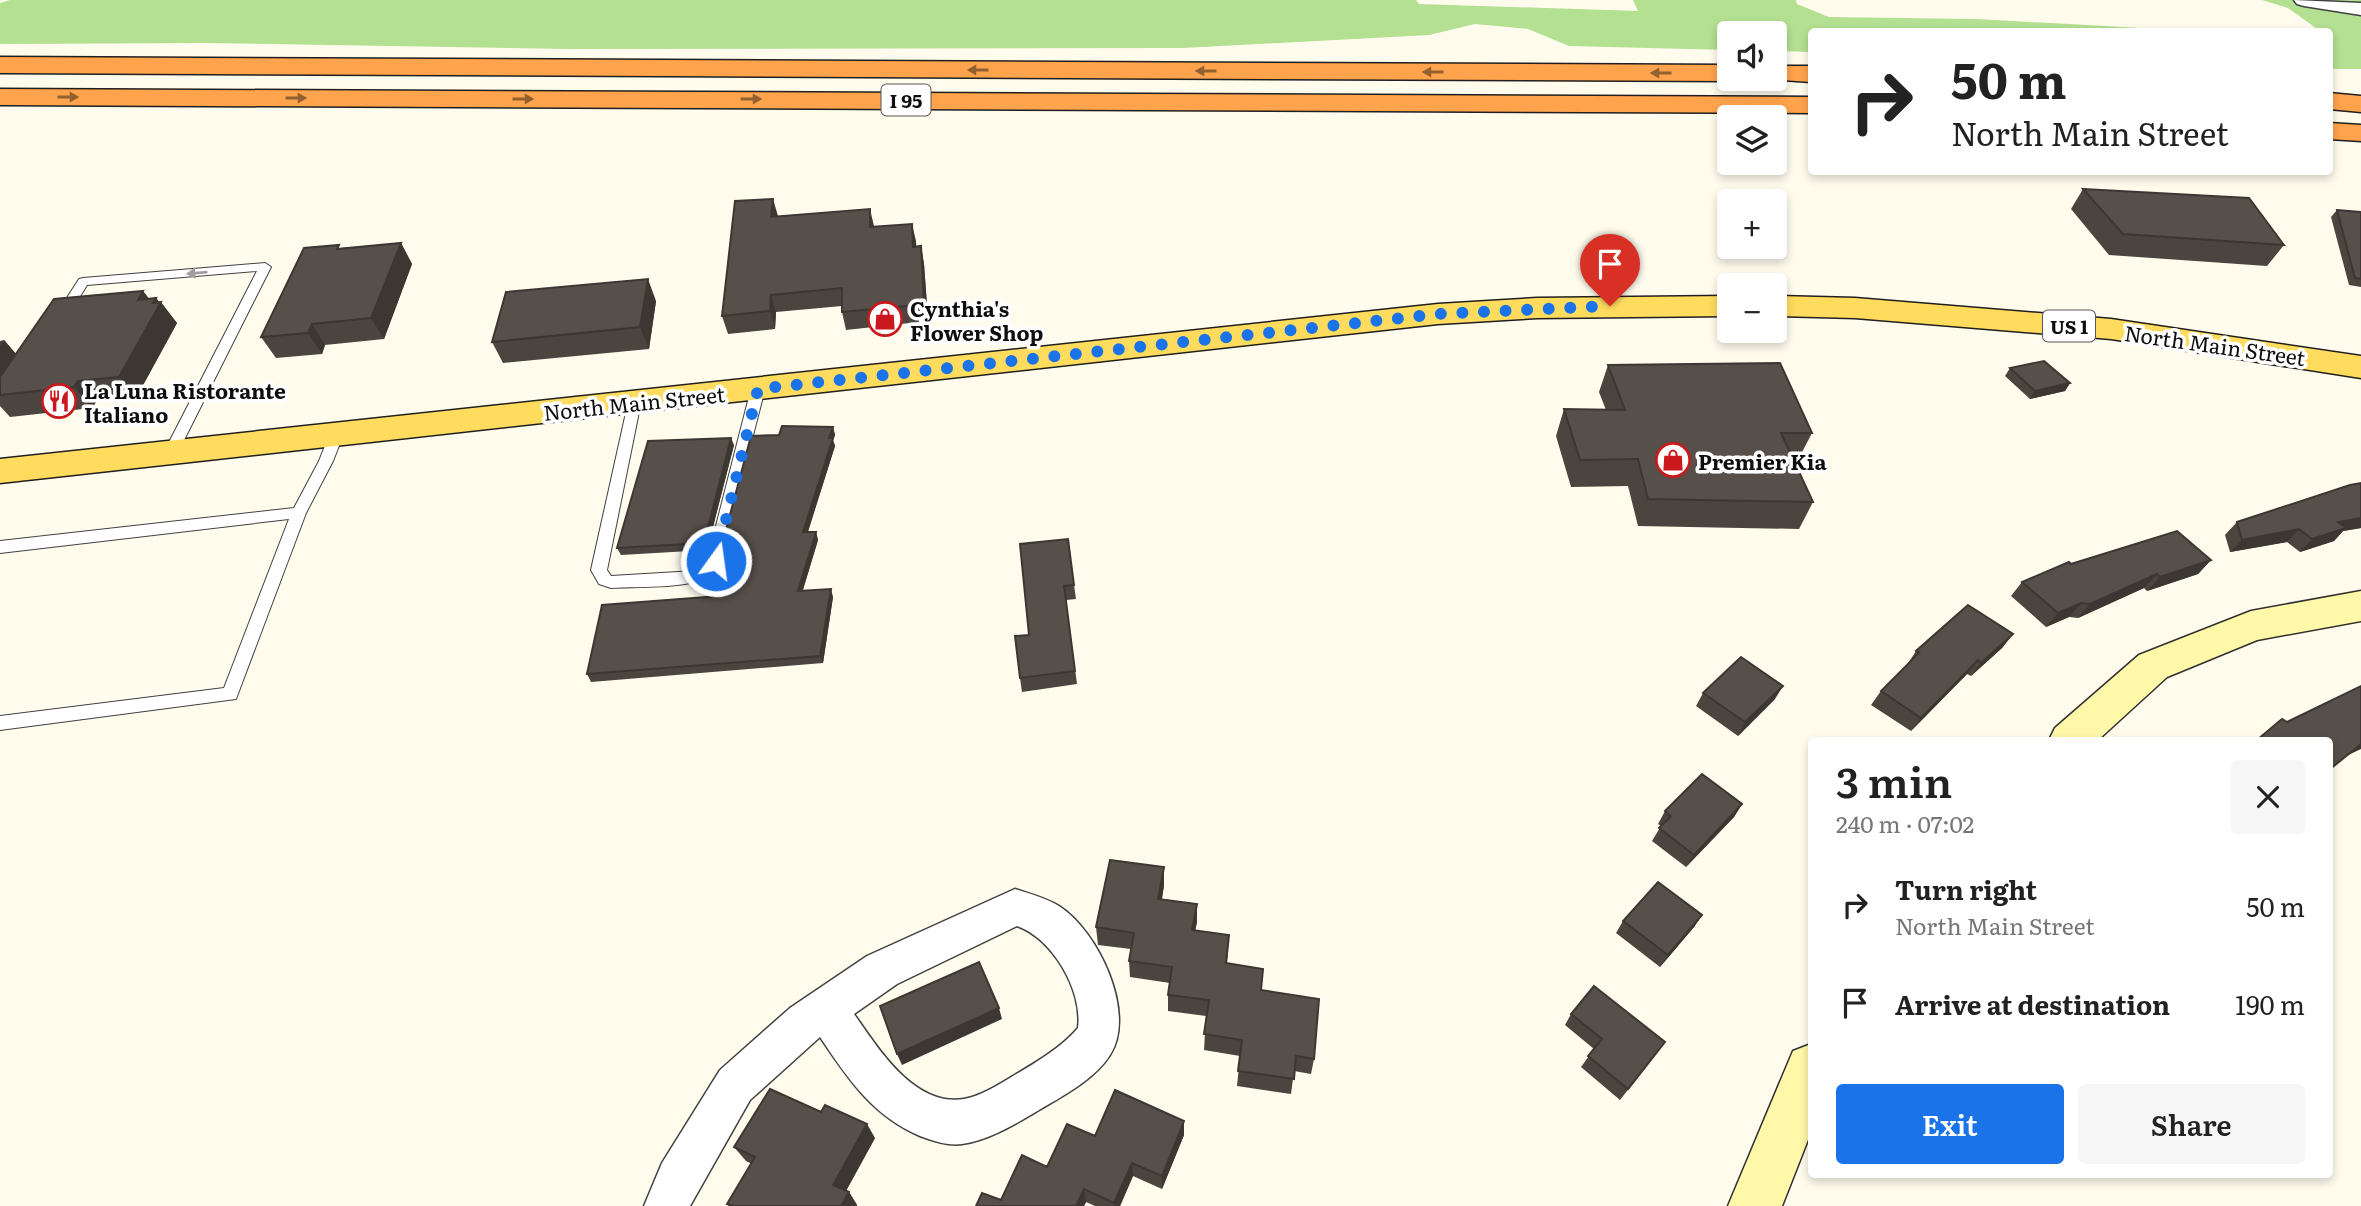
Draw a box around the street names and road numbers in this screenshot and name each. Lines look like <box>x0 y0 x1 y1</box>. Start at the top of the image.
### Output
road number: I 95 <box>881 85 930 116</box>
road number: US 1 <box>2043 310 2095 342</box>
street label: North Main Street <box>2123 316 2308 372</box>
street label: North Main Street <box>542 377 727 427</box>

